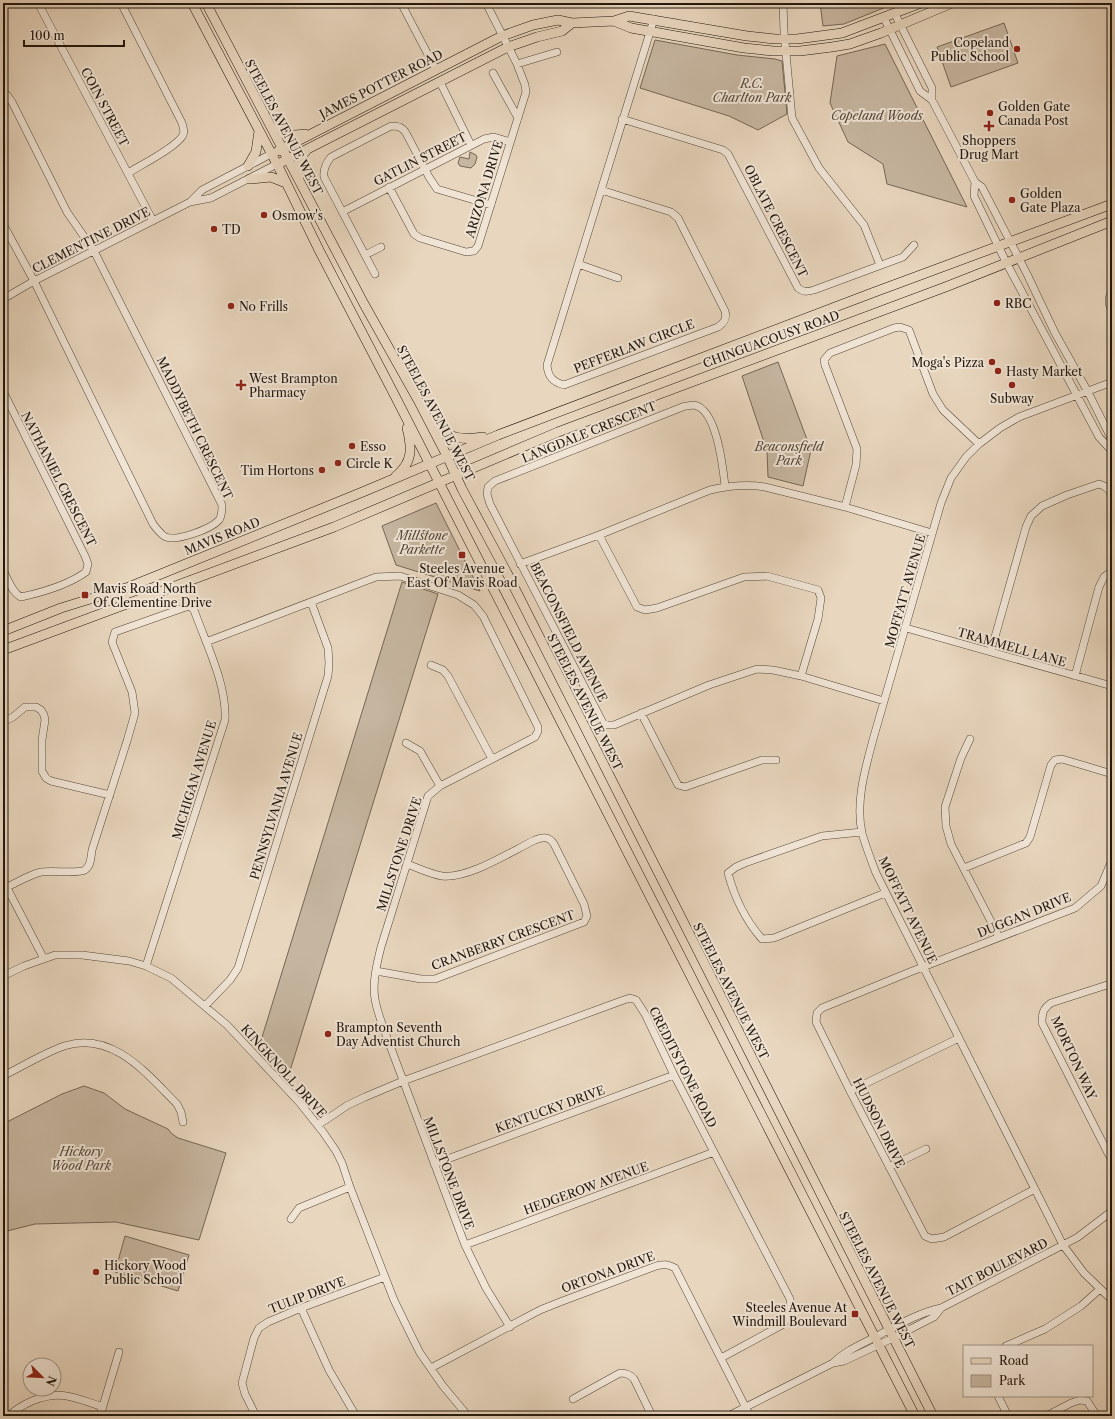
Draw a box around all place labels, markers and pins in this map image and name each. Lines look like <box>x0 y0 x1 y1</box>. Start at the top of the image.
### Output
place label: Copeland Public School <box>930 35 1010 64</box>
marker: Copeland Public School <box>1012 44 1022 54</box>
place label: Golden Gate Canada Post <box>998 99 1071 128</box>
marker: Golden Gate Canada Post <box>985 108 995 118</box>
marker: Shoppers Drug Mart <box>984 121 994 131</box>
place label: Shoppers Drug Mart <box>959 133 1019 162</box>
place label: Golden Gate Plaza <box>1020 186 1081 215</box>
marker: Golden Gate Plaza <box>1007 195 1017 205</box>
place label: Osmow's <box>272 208 323 223</box>
marker: Osmow's <box>259 210 269 220</box>
place label: TD <box>222 222 241 237</box>
marker: TD <box>209 224 219 234</box>
place label: RBC <box>1005 296 1031 311</box>
marker: RBC <box>992 298 1002 308</box>
place label: No Frills <box>239 299 288 314</box>
marker: No Frills <box>226 301 236 311</box>
place label: Moga's Pizza <box>911 355 985 370</box>
marker: Moga's Pizza <box>987 357 997 367</box>
place label: Hasty Market <box>1006 364 1083 379</box>
marker: Hasty Market <box>993 366 1003 376</box>
place label: West Brampton Pharmacy <box>248 371 338 400</box>
marker: West Brampton Pharmacy <box>236 380 246 390</box>
marker: Subway <box>1007 380 1017 390</box>
place label: Subway <box>990 391 1034 406</box>
place label: Esso <box>360 439 386 454</box>
marker: Esso <box>347 441 357 451</box>
place label: Circle K <box>346 456 394 471</box>
marker: Circle K <box>333 458 343 468</box>
place label: Tim Hortons <box>240 463 314 478</box>
marker: Tim Hortons <box>317 465 327 475</box>
marker: Steeles Avenue East Of Mavis Road <box>457 550 467 560</box>
place label: Steeles Avenue East Of Mavis Road <box>407 561 518 590</box>
place label: Mavis Road North Of Clementine Drive <box>93 581 212 610</box>
marker: Mavis Road North Of Clementine Drive <box>80 590 90 600</box>
place label: Brampton Seventh Day Adventist Church <box>336 1020 461 1049</box>
marker: Brampton Seventh Day Adventist Church <box>323 1029 333 1039</box>
place label: Hickory Wood Public School <box>104 1258 187 1287</box>
marker: Hickory Wood Public School <box>91 1267 101 1277</box>
place label: Steeles Avenue At Windmill Boulevard <box>731 1300 848 1329</box>
marker: Steeles Avenue At Windmill Boulevard <box>850 1309 860 1319</box>

